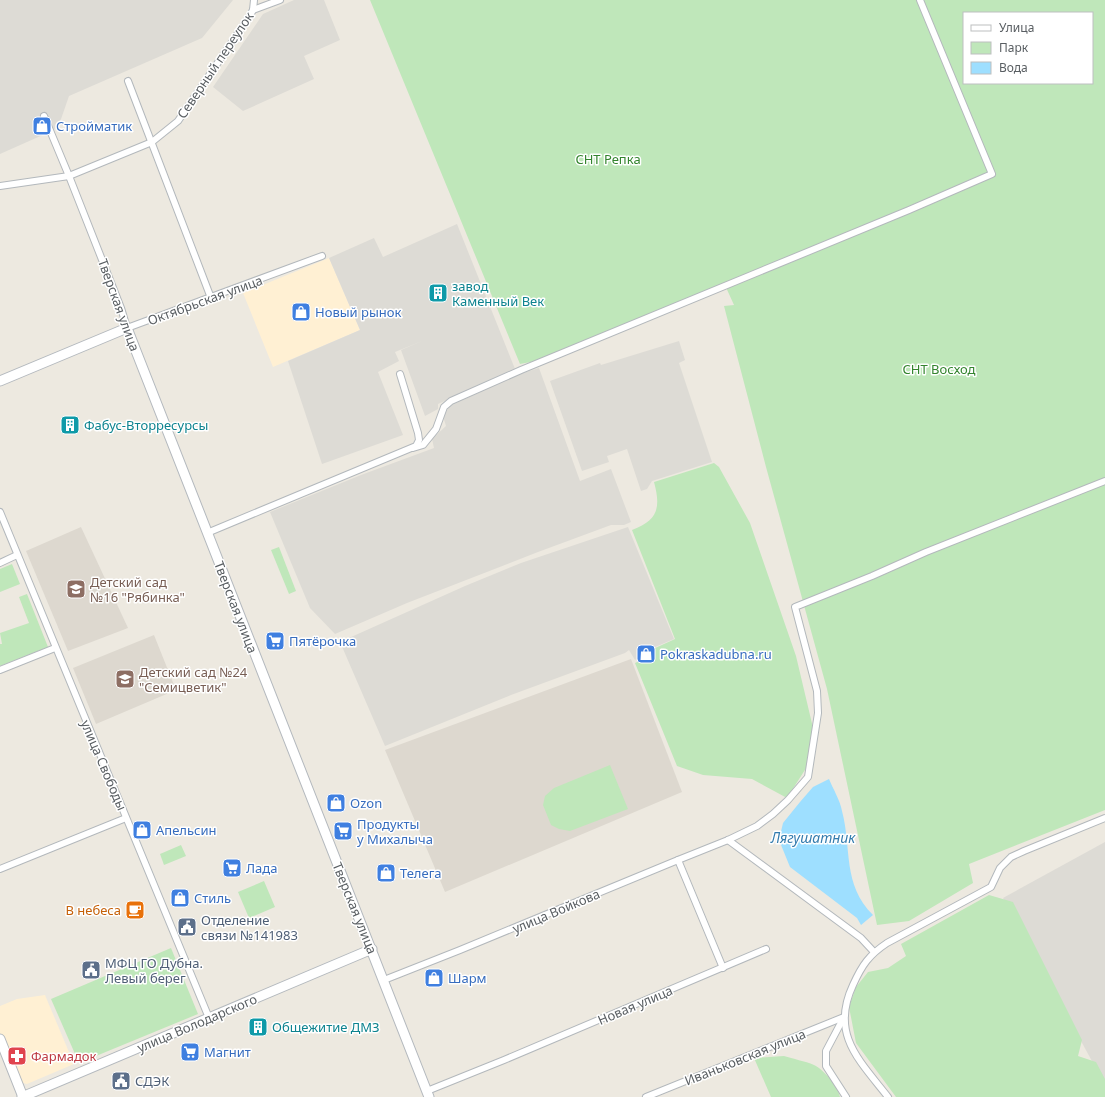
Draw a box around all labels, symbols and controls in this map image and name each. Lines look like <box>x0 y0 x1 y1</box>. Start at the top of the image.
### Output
street label: Северный переулок <box>173 8 257 122</box>
legend <box>963 12 1093 84</box>
text: Улица <box>999 19 1034 36</box>
text: Парк <box>999 39 1029 56</box>
text: Вода <box>999 59 1028 76</box>
shop icon: Стройматик <box>31 115 53 137</box>
place label: Стройматик <box>56 117 132 135</box>
park label: СНТ Репка <box>575 150 641 168</box>
street label: Тверская улица <box>94 256 144 354</box>
street label: Октябрьская улица <box>145 271 265 329</box>
place label: завод Каменный Век <box>452 277 544 310</box>
building icon: завод Каменный Век <box>427 282 449 304</box>
shop icon: Новый рынок <box>290 301 312 323</box>
place label: Новый рынок <box>315 303 402 321</box>
park label: СНТ Восход <box>902 360 976 378</box>
building icon: Фабус-Вторресурсы <box>59 414 81 436</box>
place label: Фабус-Вторресурсы <box>84 416 208 434</box>
street label: Тверская улица <box>210 558 262 656</box>
place label: Детский сад №16 "Рябинка" <box>90 573 185 606</box>
school or university icon: Детский сад №16 "Рябинка" <box>65 578 87 600</box>
supermarket icon: Пятёрочка <box>264 630 286 652</box>
place label: Пятёрочка <box>289 632 356 650</box>
shop icon: Pokraskadubna.ru <box>635 643 657 665</box>
place label: Pokraskadubna.ru <box>660 645 772 663</box>
place label: Детский сад №24 "Семицветик" <box>139 663 248 696</box>
school or university icon: Детский сад №24 "Семицветик" <box>114 668 136 690</box>
street label: улица Свободы <box>77 717 131 813</box>
shop icon: Ozon <box>325 792 347 814</box>
place label: Ozon <box>350 794 382 812</box>
place label: Продукты у Михалыча <box>357 815 433 848</box>
shop icon: Апельсин <box>131 819 153 841</box>
supermarket icon: Продукты у Михалыча <box>332 820 354 842</box>
place label: Апельсин <box>156 821 217 839</box>
water label: Лягушатник <box>770 828 856 847</box>
supermarket icon: Лада <box>221 857 243 879</box>
place label: Лада <box>246 859 277 877</box>
street label: Тверская улица <box>328 860 382 956</box>
shop icon: Телега <box>375 862 397 884</box>
place label: Телега <box>400 864 442 882</box>
street label: улица Войкова <box>509 884 603 938</box>
shop icon: Стиль <box>169 887 191 909</box>
place label: Стиль <box>194 889 231 907</box>
cafe icon: В небеса <box>124 899 146 921</box>
place label: В небеса <box>65 901 121 919</box>
place label: Отделение связи №141983 <box>201 911 298 944</box>
public building icon: Отделение связи №141983 <box>176 916 198 938</box>
place label: МФЦ ГО Дубна. Левый берег <box>105 954 203 987</box>
public building icon: МФЦ ГО Дубна. Левый берег <box>80 959 102 981</box>
shop icon: Шарм <box>423 967 445 989</box>
place label: Шарм <box>448 969 487 987</box>
street label: Новая улица <box>595 981 675 1029</box>
street label: улица Володарского <box>134 989 260 1056</box>
building icon: Общежитие ДМЗ <box>247 1016 269 1038</box>
place label: Общежитие ДМЗ <box>272 1018 380 1036</box>
street label: Иваньковская улица <box>682 1024 808 1090</box>
supermarket icon: Магнит <box>179 1041 201 1063</box>
place label: Магнит <box>204 1043 251 1061</box>
pharmacy icon: Фармадок <box>6 1045 28 1067</box>
place label: Фармадок <box>31 1047 97 1065</box>
public building icon: СДЭК <box>110 1070 132 1092</box>
place label: СДЭК <box>135 1072 169 1090</box>

